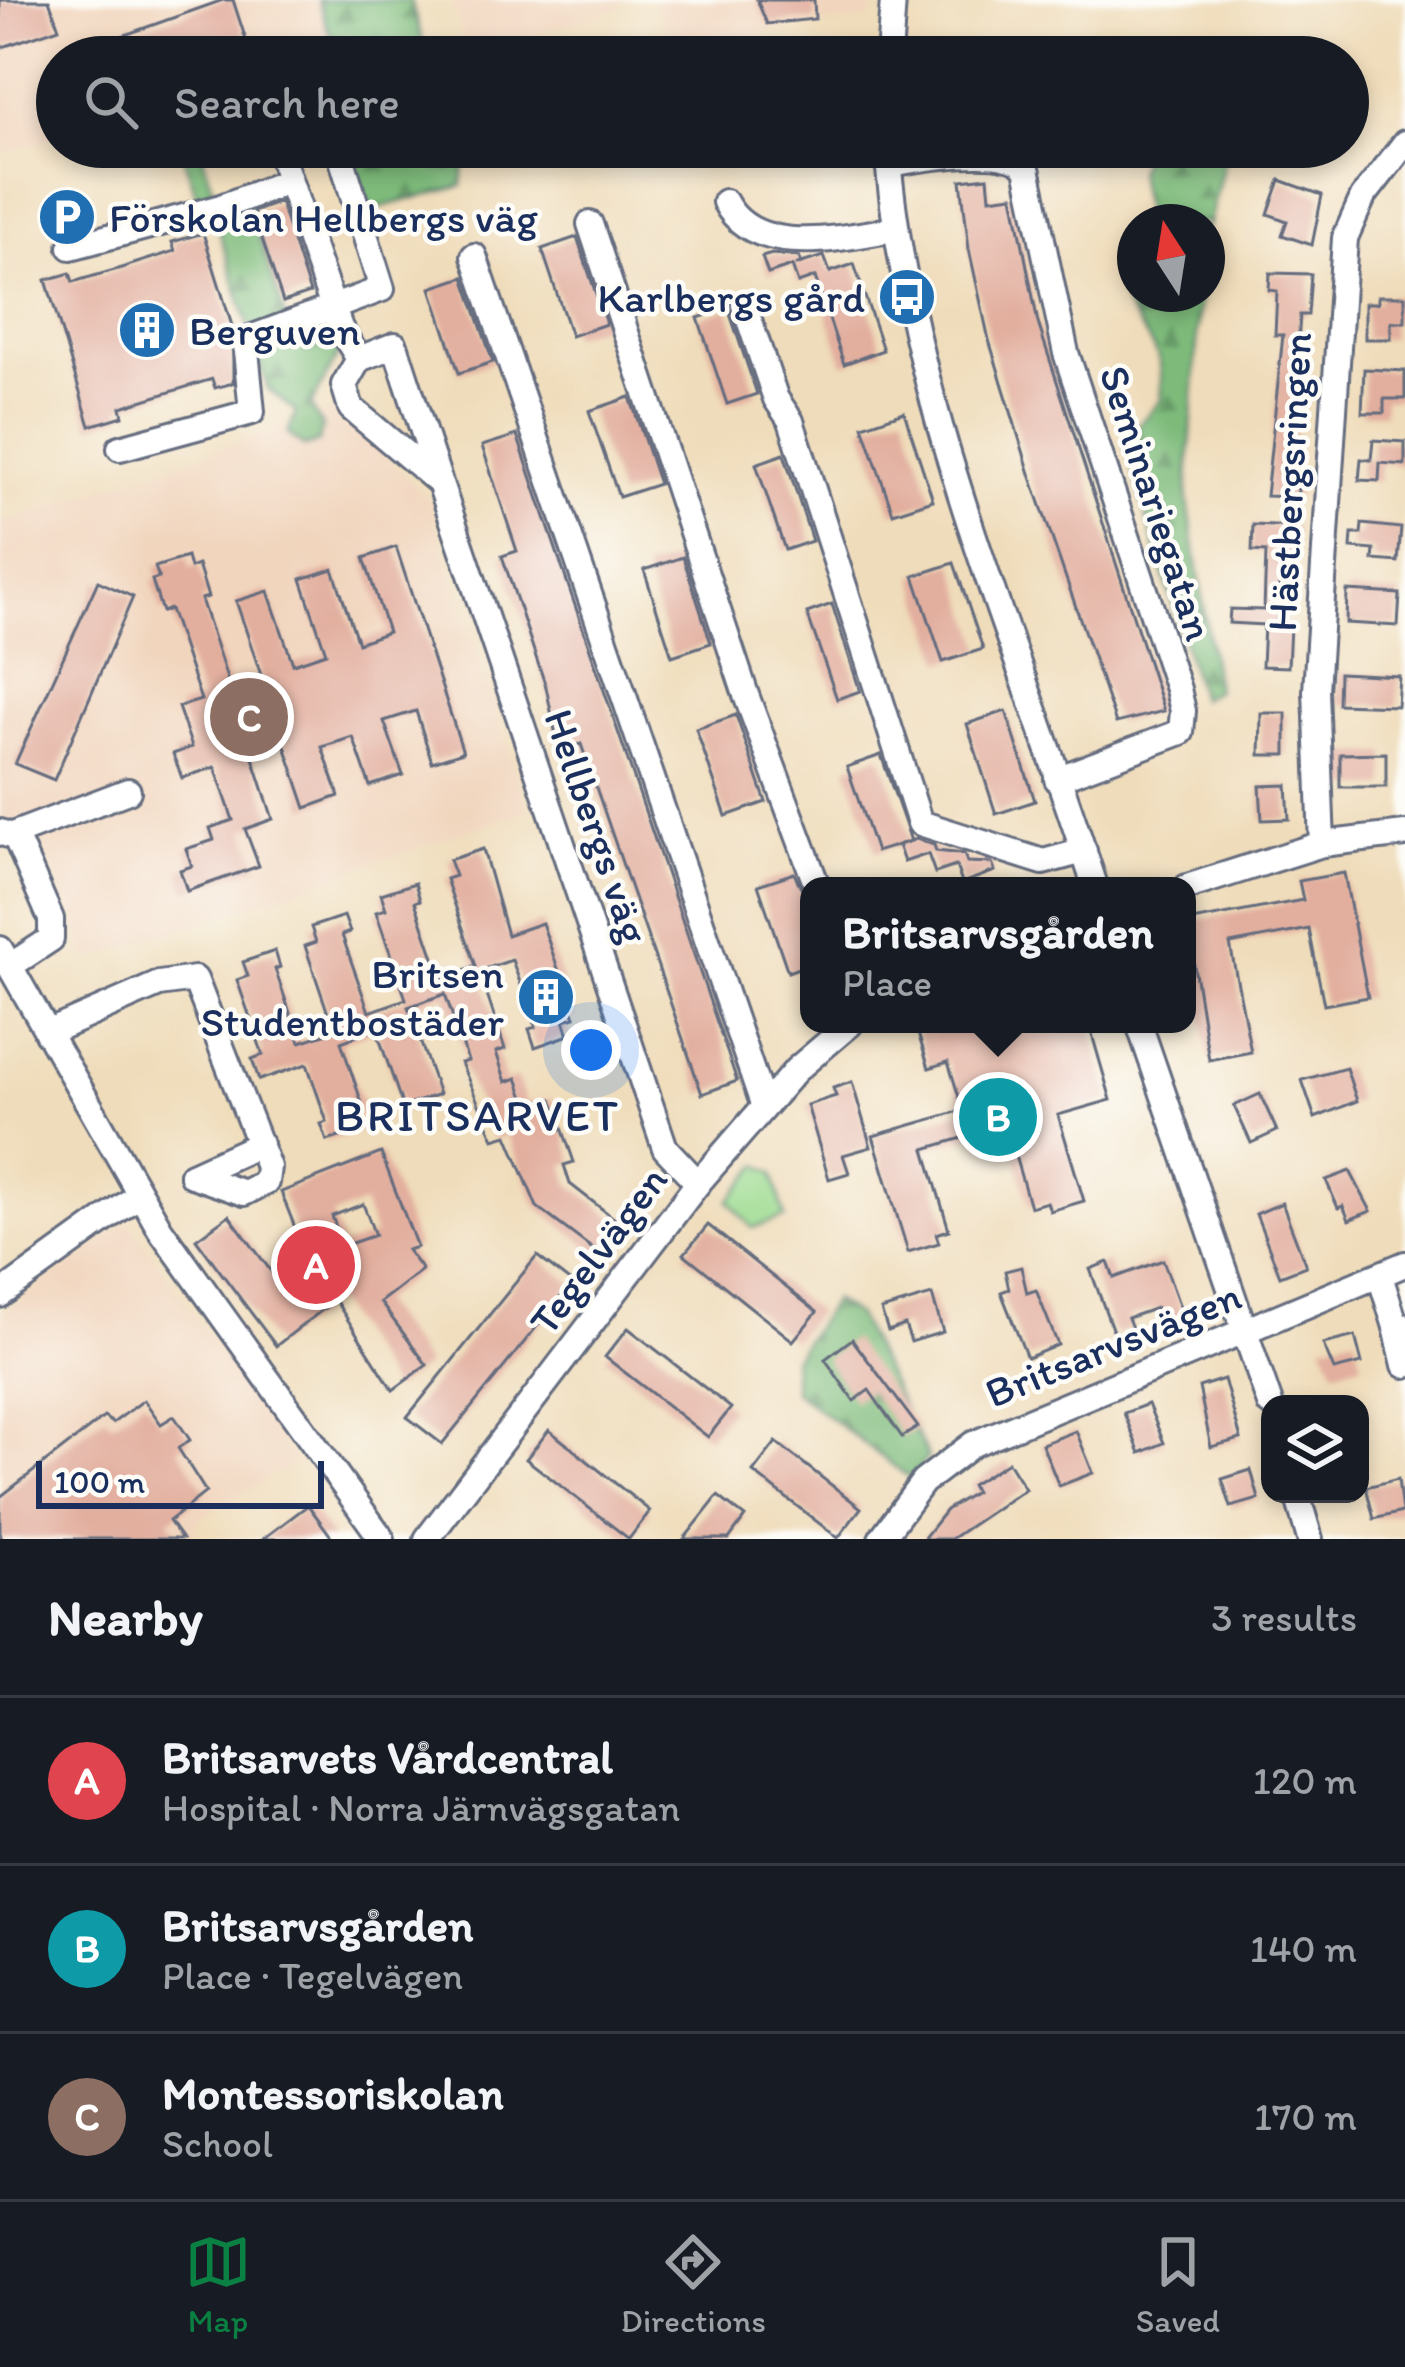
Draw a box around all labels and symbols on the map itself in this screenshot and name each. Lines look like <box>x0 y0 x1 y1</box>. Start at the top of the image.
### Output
parking icon: Förskolan Hellbergs väg <box>36 186 98 248</box>
place label: Förskolan Hellbergs väg <box>109 192 538 243</box>
north arrow <box>1117 204 1225 312</box>
bus stop icon: Karlbergs gård <box>876 266 938 328</box>
place label: Karlbergs gård <box>597 272 865 323</box>
building icon: Berguven <box>116 299 178 361</box>
place label: Berguven <box>189 305 361 356</box>
street label: Hästbergsringen <box>1256 331 1322 633</box>
street label: Seminariegatan <box>1089 359 1225 647</box>
pin: C <box>210 672 288 762</box>
street label: Hellbergs väg <box>533 703 661 950</box>
place label: Britsen Studentbostäder <box>200 948 504 1047</box>
building icon: Britsen Studentbostäder <box>515 966 577 1028</box>
your location <box>561 1020 621 1080</box>
pin: B <box>959 1072 1037 1162</box>
district label: BRITSARVET <box>335 1088 621 1142</box>
street label: Tegelvägen <box>518 1155 678 1345</box>
pin: A <box>277 1220 355 1310</box>
street label: Britsarvsvägen <box>978 1270 1248 1418</box>
scale bar <box>36 1455 324 1508</box>

